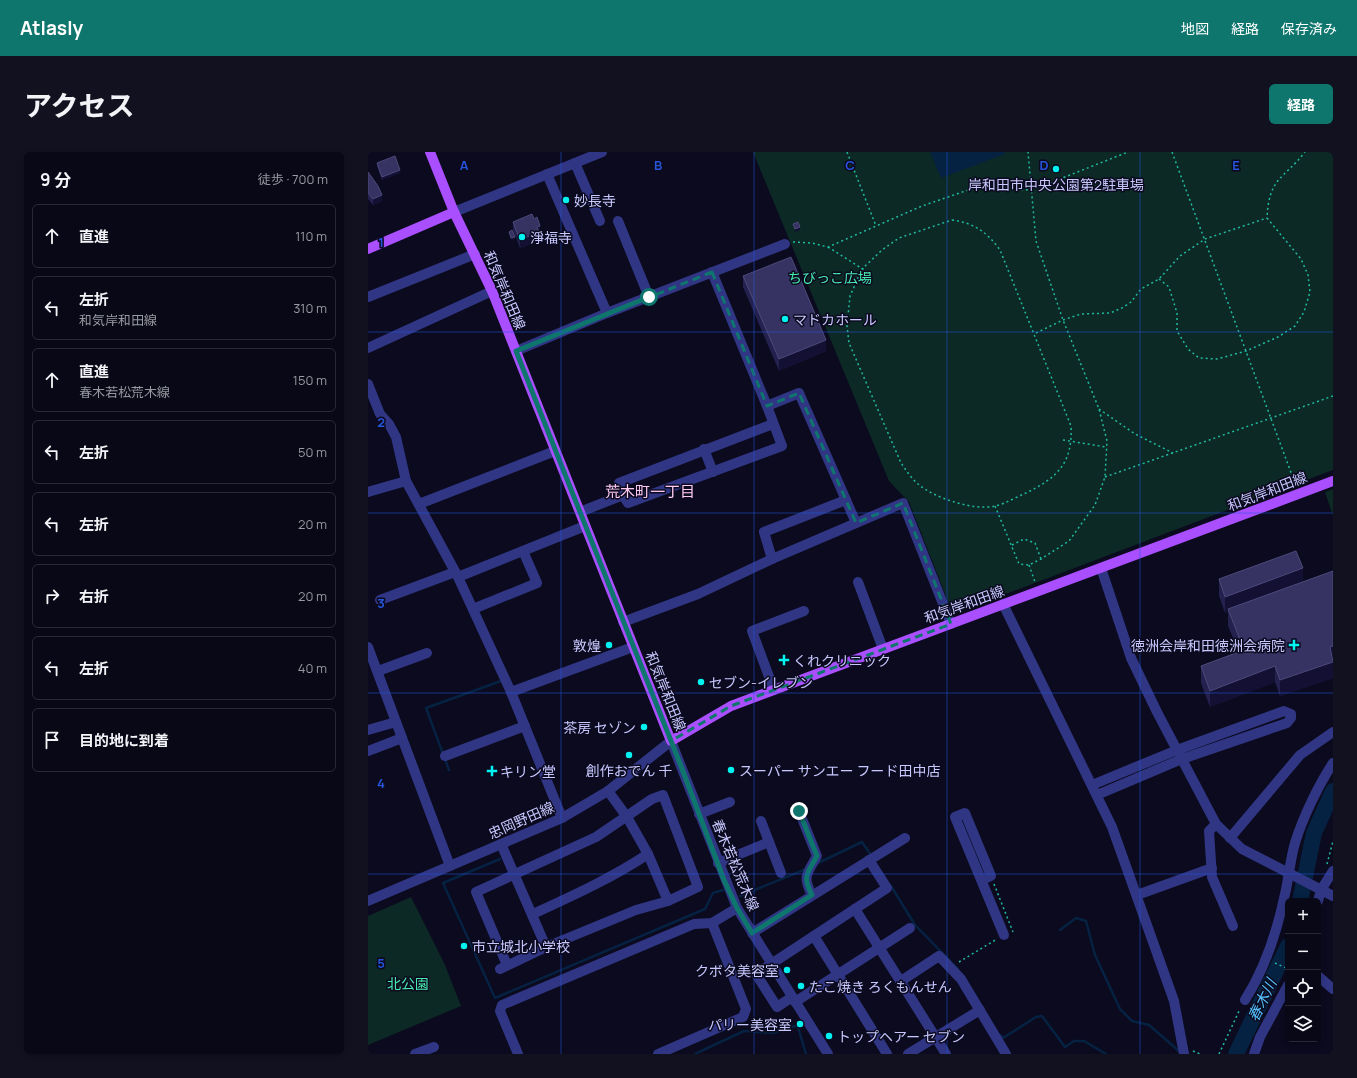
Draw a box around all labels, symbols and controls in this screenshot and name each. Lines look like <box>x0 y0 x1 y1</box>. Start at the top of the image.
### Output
text: Atlasly <box>20 15 83 41</box>
text: 地図 <box>1181 19 1209 38</box>
text: 経路 <box>1231 19 1259 38</box>
text: 保存済み <box>1281 19 1337 38</box>
button: 経路 <box>1269 84 1333 124</box>
text: アクセス <box>24 86 135 124</box>
text: A <box>460 156 469 174</box>
text: B <box>654 156 662 174</box>
text: C <box>845 156 855 174</box>
text: D <box>1039 156 1049 174</box>
text: E <box>1232 156 1240 174</box>
marker: 岸和田市中央公園第2駐車場 <box>1051 164 1061 174</box>
text: 9 分 <box>40 168 71 191</box>
text: 徒歩 · 700 m <box>258 170 328 188</box>
place label: 岸和田市中央公園第2駐車場 <box>968 175 1144 194</box>
place label: 妙長寺 <box>574 191 616 210</box>
marker: 妙長寺 <box>561 195 571 205</box>
icon: ahead <box>41 225 63 247</box>
text: 直進 <box>79 226 109 247</box>
text: 110 m <box>295 227 327 245</box>
place label: 淨福寺 <box>530 228 572 247</box>
marker: 淨福寺 <box>517 232 527 242</box>
text: 1 <box>378 233 384 251</box>
street label: 和気岸和田線 <box>480 248 530 332</box>
park label: ちびっこ広場 <box>788 268 872 287</box>
route start <box>640 288 658 306</box>
text: 左折 <box>79 289 109 310</box>
icon: left <box>41 297 63 319</box>
text: 310 m <box>293 299 327 317</box>
place label: マドカホール <box>793 310 877 329</box>
text: 和気岸和田線 <box>79 311 157 329</box>
marker: マドカホール <box>780 314 790 324</box>
text: 直進 <box>79 361 109 382</box>
icon: ahead <box>41 369 63 391</box>
text: 150 m <box>293 371 327 389</box>
text: 春木若松荒木線 <box>79 383 170 401</box>
text: 2 <box>377 413 385 431</box>
icon: left <box>41 441 63 463</box>
text: 左折 <box>79 442 109 463</box>
text: 50 m <box>298 443 327 461</box>
street label: 和気岸和田線 <box>1224 467 1310 515</box>
district label: 荒木町一丁目 <box>605 481 695 502</box>
icon: left <box>41 513 63 535</box>
text: 左折 <box>79 514 109 535</box>
text: 20 m <box>298 515 327 533</box>
street label: 和気岸和田線 <box>921 581 1007 627</box>
icon: right <box>41 585 63 607</box>
text: 右折 <box>79 586 109 607</box>
text: 20 m <box>298 587 327 605</box>
text: 3 <box>377 594 385 612</box>
place label: 敦煌 <box>573 636 601 655</box>
place label: 徳洲会岸和田徳洲会病院 <box>1131 636 1285 655</box>
marker: 徳洲会岸和田徳洲会病院 <box>1288 639 1300 651</box>
marker: 敦煌 <box>604 640 614 650</box>
street label: 和気岸和田線 <box>641 648 691 734</box>
place label: くれクリニック <box>793 651 891 670</box>
marker: くれクリニック <box>778 654 790 666</box>
icon: left <box>41 657 63 679</box>
text: 左折 <box>79 658 109 679</box>
text: 40 m <box>298 659 327 677</box>
place label: セブン-イレブン <box>709 673 813 692</box>
marker: セブン-イレブン <box>696 677 706 687</box>
place label: 茶房 セゾン <box>563 718 636 737</box>
marker: 茶房 セゾン <box>639 722 649 732</box>
icon: arrive <box>41 729 63 751</box>
text: 目的地に到着 <box>79 730 169 751</box>
marker: 創作おでん 千 <box>624 750 634 760</box>
place label: 創作おでん 千 <box>586 761 672 780</box>
place label: スーパー サンエー フード田中店 <box>739 761 940 780</box>
place label: キリン堂 <box>500 762 556 781</box>
marker: スーパー サンエー フード田中店 <box>726 765 736 775</box>
marker: キリン堂 <box>487 766 497 776</box>
text: 4 <box>377 774 385 792</box>
street label: 忠岡野田線 <box>485 797 557 843</box>
route end <box>790 802 808 820</box>
street label: 春木若松荒木線 <box>708 816 764 914</box>
map controls <box>1285 898 1321 1042</box>
button: + <box>1285 898 1321 934</box>
button: − <box>1285 934 1321 970</box>
place label: 市立城北小学校 <box>472 937 570 956</box>
marker: 市立城北小学校 <box>459 941 469 951</box>
text: 5 <box>377 954 385 972</box>
place label: クボタ美容室 <box>695 961 779 980</box>
marker: クボタ美容室 <box>782 965 792 975</box>
button: locate <box>1285 970 1321 1006</box>
water label: 春木川 <box>1243 973 1282 1025</box>
park label: 北公園 <box>387 974 429 993</box>
place label: たこ焼き ろくもんせん <box>809 977 952 996</box>
marker: たこ焼き ろくもんせん <box>796 981 806 991</box>
button: layers <box>1285 1006 1321 1042</box>
place label: パリー美容室 <box>708 1015 792 1034</box>
marker: パリー美容室 <box>795 1019 805 1029</box>
place label: トップヘアー セブン <box>837 1027 965 1046</box>
marker: トップヘアー セブン <box>824 1031 834 1041</box>

